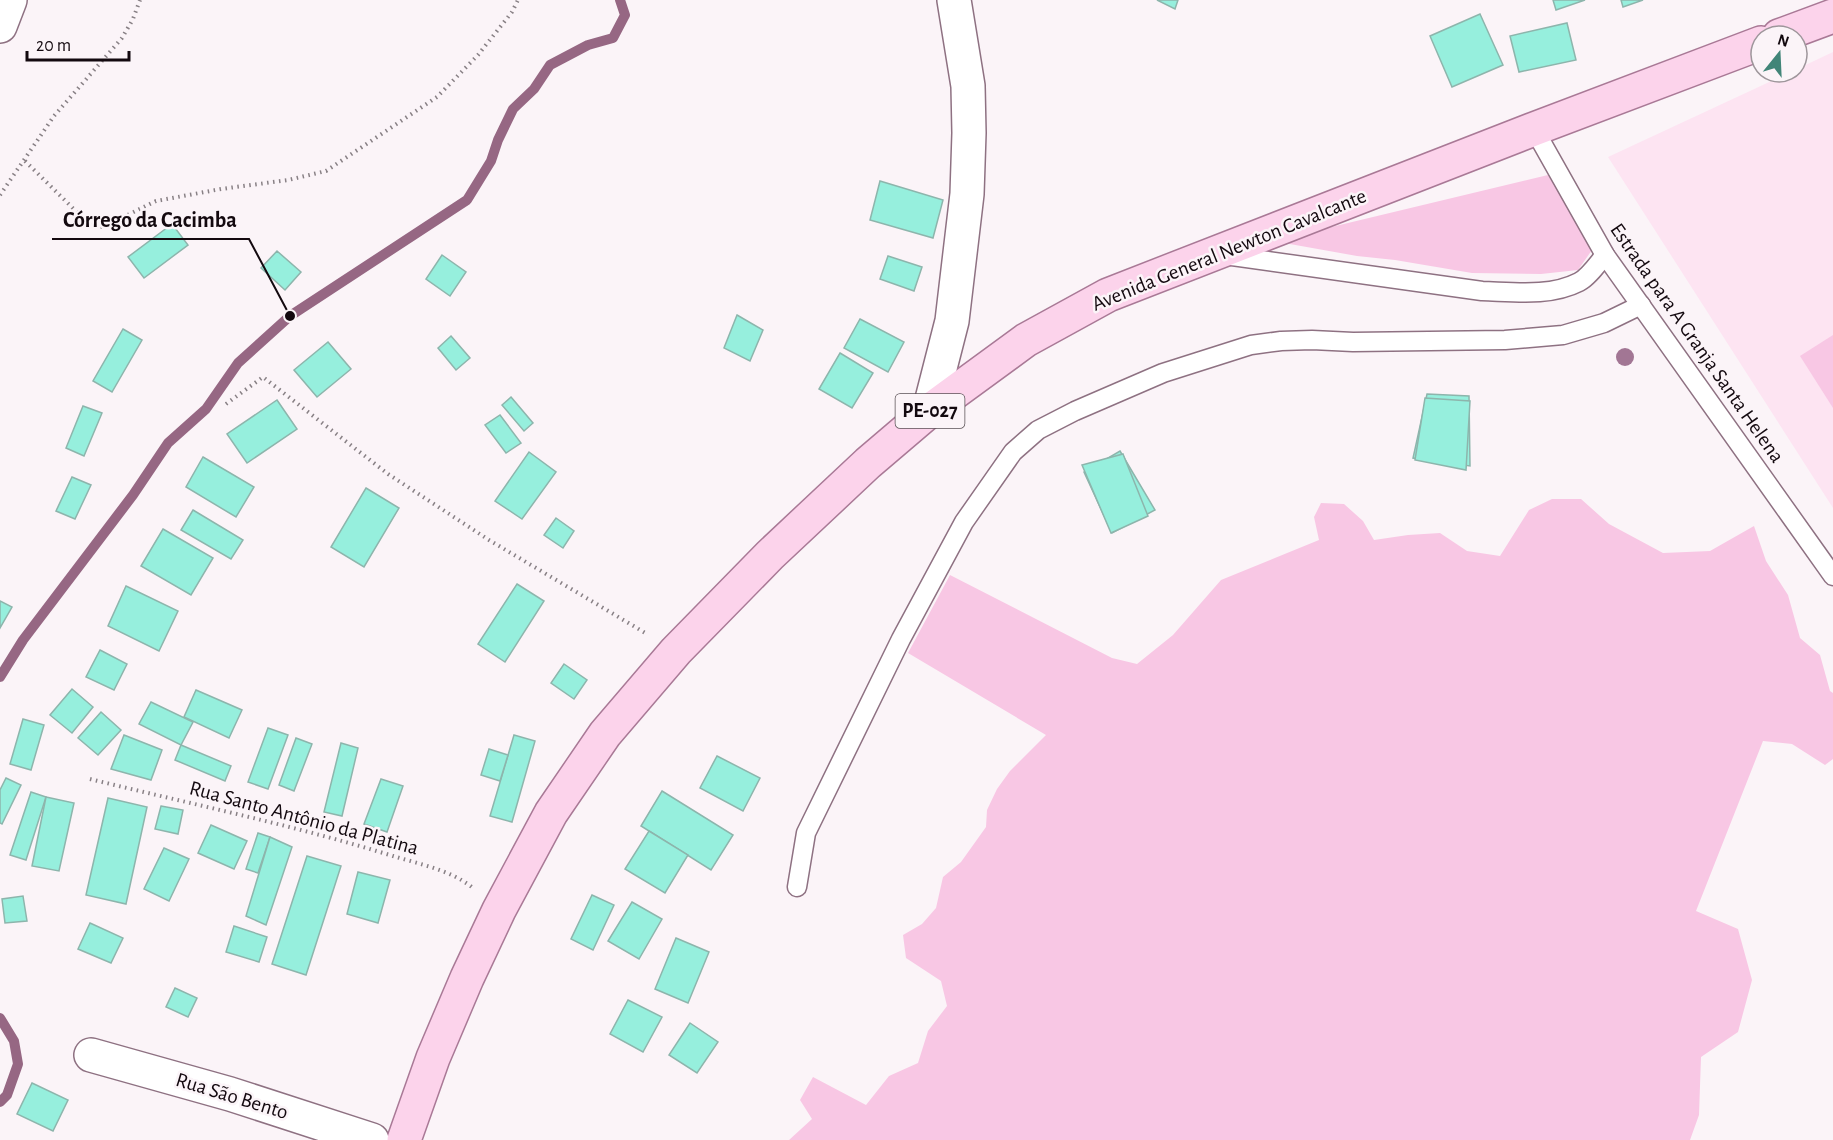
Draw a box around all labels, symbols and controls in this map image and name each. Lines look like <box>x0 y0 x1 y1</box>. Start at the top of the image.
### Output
scale bar <box>27 24 129 62</box>
north arrow <box>1749 24 1809 84</box>
text: N <box>1776 31 1791 50</box>
text: 20 m <box>36 37 71 55</box>
street label: Avenida General Newton Cavalcante <box>1089 185 1369 315</box>
callout: Córrego da Cacimba <box>52 199 249 239</box>
text: Córrego da Cacimba <box>63 209 237 231</box>
street label: Estrada para A Granja Santa Helena <box>1606 219 1788 467</box>
road number: PE-027 <box>896 394 964 428</box>
street label: Rua Santo Antônio da Platina <box>187 777 421 859</box>
street label: Rua São Bento <box>173 1069 291 1123</box>

